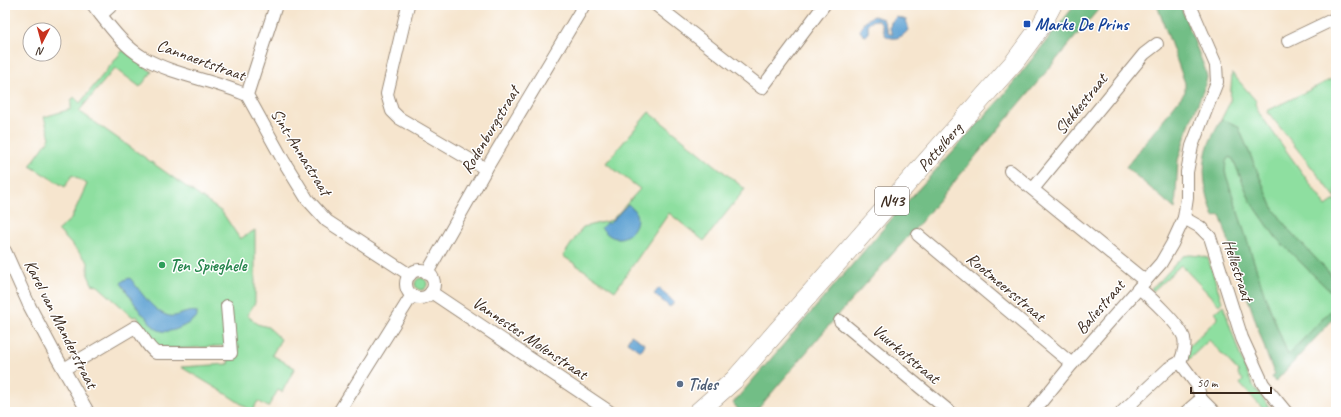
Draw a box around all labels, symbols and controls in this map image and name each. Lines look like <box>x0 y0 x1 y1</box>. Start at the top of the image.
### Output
place label: Marke De Prins <box>1035 14 1130 35</box>
marker: Marke De Prins <box>1022 19 1032 29</box>
north arrow <box>22 22 62 62</box>
street label: Cannaertstraat <box>154 34 250 86</box>
text: N <box>35 44 45 59</box>
street label: Slekkestraat <box>1050 67 1113 139</box>
street label: Rodenburgstraat <box>456 81 525 177</box>
street label: Sint-Annastraat <box>266 105 337 201</box>
street label: Pottelberg <box>913 117 968 176</box>
road number: N43 <box>875 187 909 215</box>
street label: Hellestraat <box>1218 236 1259 306</box>
street label: Rootmeersstraat <box>962 248 1052 328</box>
place label: Ten Spieghele <box>170 255 248 276</box>
street label: Karel van Manderstraat <box>20 256 104 394</box>
marker: Ten Spieghele <box>157 260 167 270</box>
street label: Baliestraat <box>1071 274 1131 338</box>
street label: Vannestes Molenstraat <box>468 292 594 386</box>
street label: Vuurkotstraat <box>868 320 946 390</box>
scale bar <box>1191 369 1271 395</box>
place label: Tides <box>688 374 720 395</box>
text: 50 m <box>1197 375 1219 391</box>
marker: Tides <box>675 379 685 389</box>

